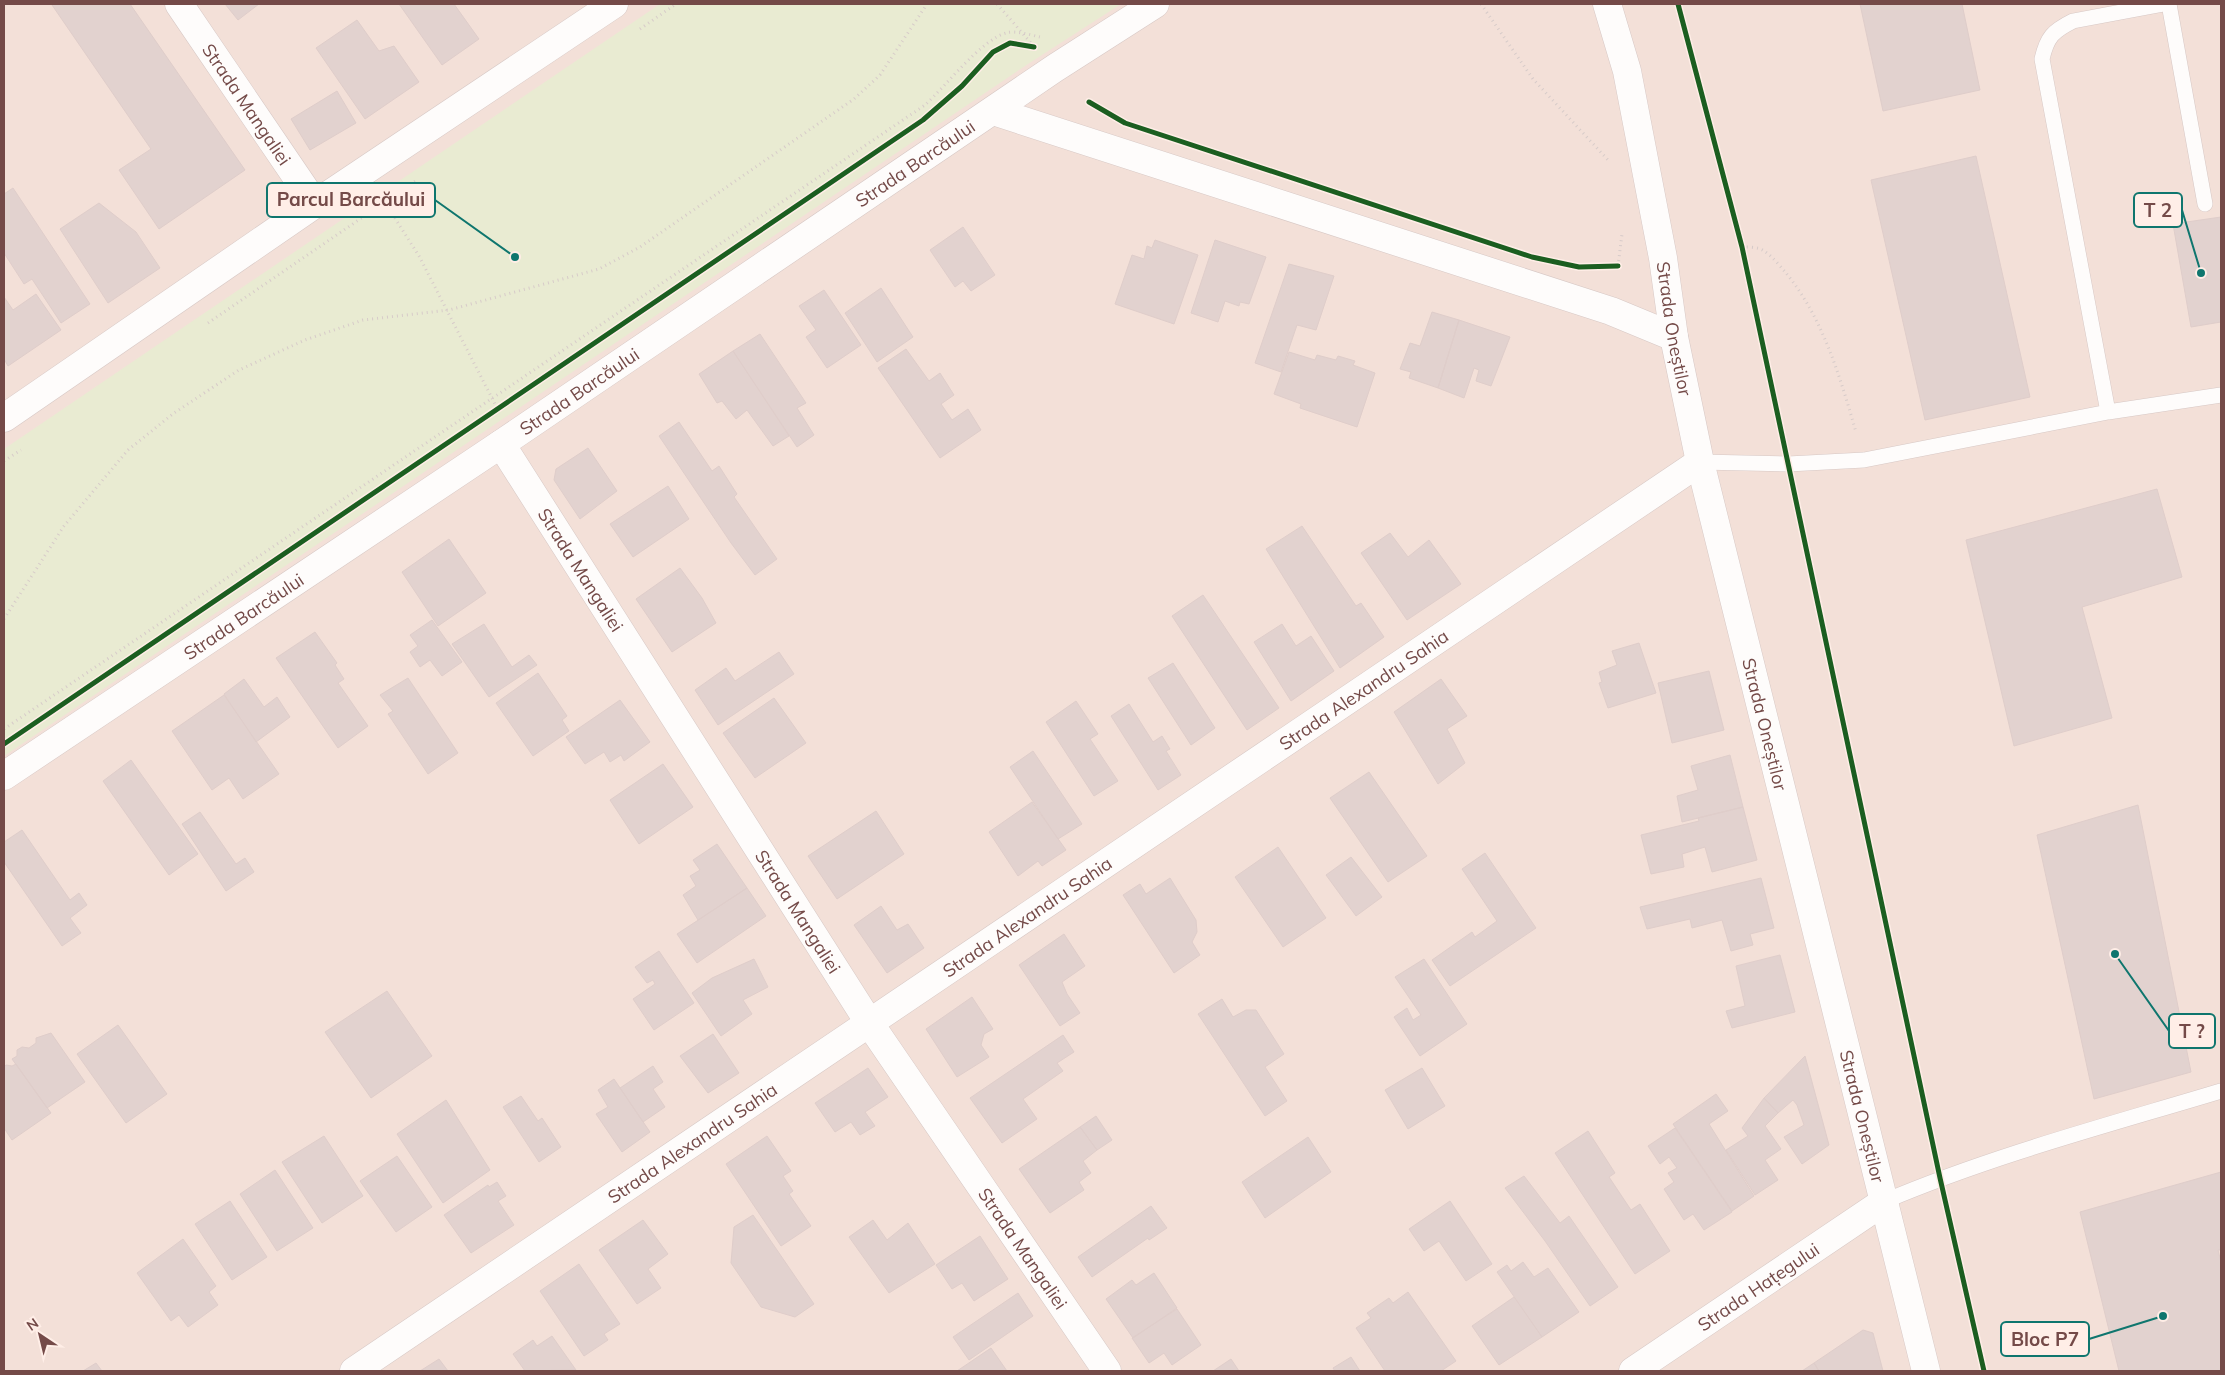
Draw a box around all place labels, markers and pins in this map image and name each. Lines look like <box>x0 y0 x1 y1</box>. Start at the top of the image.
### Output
callout: Parcul Barcăului <box>267 183 435 217</box>
callout: T 2 <box>2134 193 2182 227</box>
callout: T ? <box>2169 1014 2215 1048</box>
callout: Bloc P7 <box>2001 1322 2089 1356</box>

